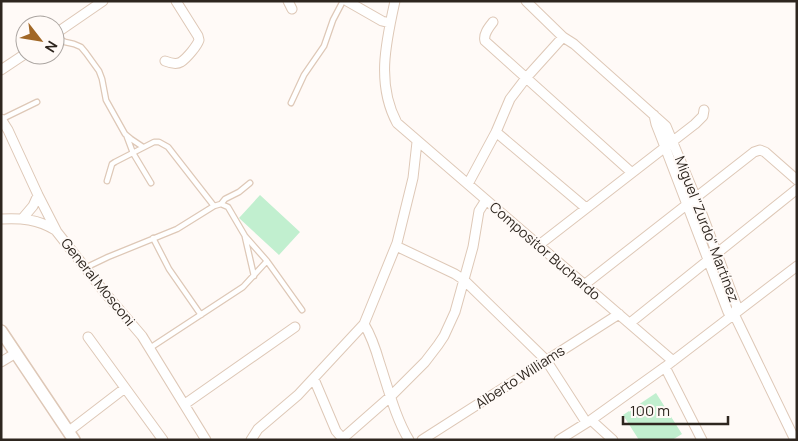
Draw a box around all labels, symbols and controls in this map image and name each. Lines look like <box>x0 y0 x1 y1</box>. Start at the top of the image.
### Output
north arrow <box>15 15 65 65</box>
text: N <box>41 38 62 56</box>
street label: Miguel "Zurdo" Martínez <box>671 153 744 305</box>
street label: Compositor Buchardo <box>486 197 605 304</box>
street label: General Mosconi <box>57 234 140 329</box>
street label: Alberto Williams <box>471 341 568 413</box>
scale bar <box>623 394 728 426</box>
text: 100 m <box>630 400 670 421</box>

